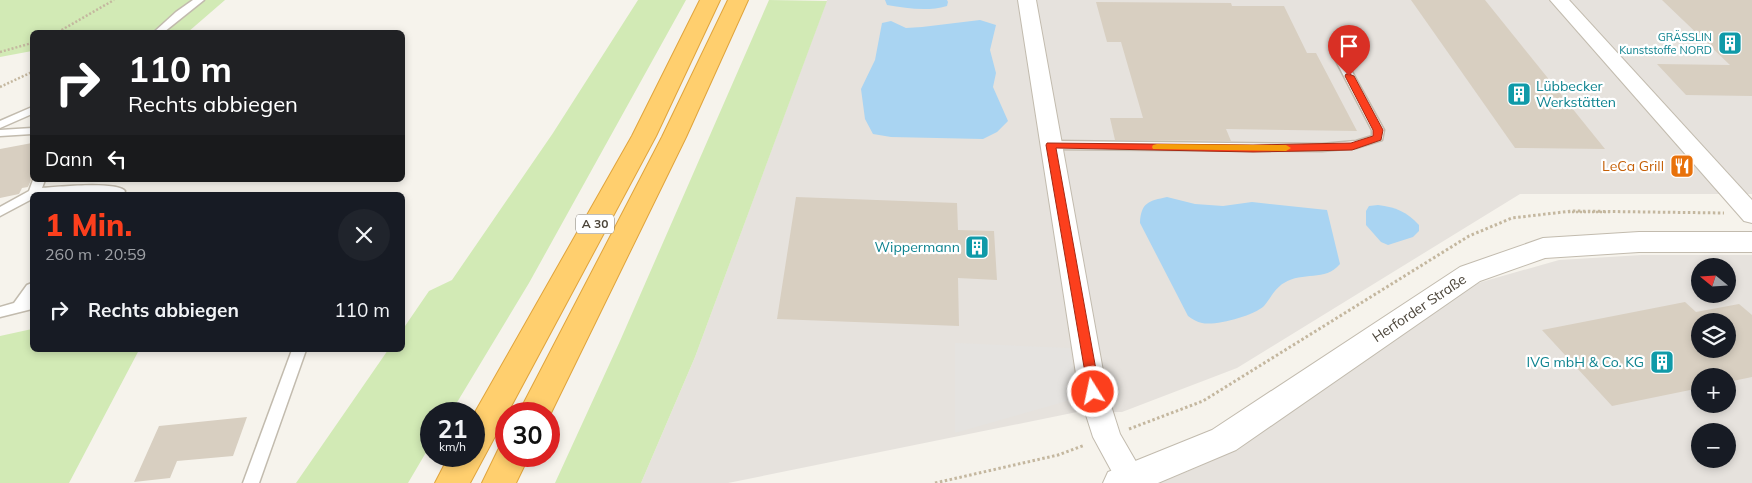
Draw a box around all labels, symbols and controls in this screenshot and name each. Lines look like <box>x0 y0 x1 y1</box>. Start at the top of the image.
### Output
pin <box>1328 25 1370 76</box>
place label: GRÄSSLIN Kunststoffe NORD <box>1619 30 1712 57</box>
building icon: GRÄSSLIN Kunststoffe NORD <box>1717 30 1743 56</box>
icon: arrive <box>1335 32 1363 60</box>
text: 110 m <box>128 47 232 91</box>
icon: right <box>45 50 110 115</box>
place label: Lübbecker Werkstätten <box>1536 77 1616 111</box>
building icon: Lübbecker Werkstätten <box>1506 81 1532 107</box>
text: Rechts abbiegen <box>128 90 298 118</box>
icon: left <box>103 145 131 173</box>
text: Dann <box>45 147 93 171</box>
restaurant icon: LeCa Grill <box>1669 153 1695 179</box>
place label: LeCa Grill <box>1602 157 1664 175</box>
text: 1 Min. <box>45 206 132 244</box>
button: close <box>338 209 390 261</box>
road number: A 30 <box>576 214 614 233</box>
building icon: Wippermann <box>964 234 990 260</box>
place label: Wippermann <box>875 238 960 256</box>
text: 260 m · 20:59 <box>45 244 146 264</box>
north arrow <box>1691 258 1736 302</box>
map controls <box>1691 258 1736 468</box>
street label: Herforder Straße <box>1369 270 1469 346</box>
icon: right <box>45 296 73 324</box>
text: Rechts abbiegen <box>88 298 239 322</box>
text: 110 m <box>334 298 390 322</box>
button: layers <box>1691 313 1736 358</box>
building icon: IVG mbH & Co. KG <box>1649 349 1675 375</box>
place label: IVG mbH & Co. KG <box>1527 353 1644 371</box>
position arrow <box>1066 365 1118 417</box>
button: + <box>1691 368 1736 413</box>
speed limit sign: 30 <box>495 402 560 467</box>
text: 21 <box>437 413 468 444</box>
button: − <box>1691 423 1736 468</box>
text: km/h <box>439 439 466 454</box>

